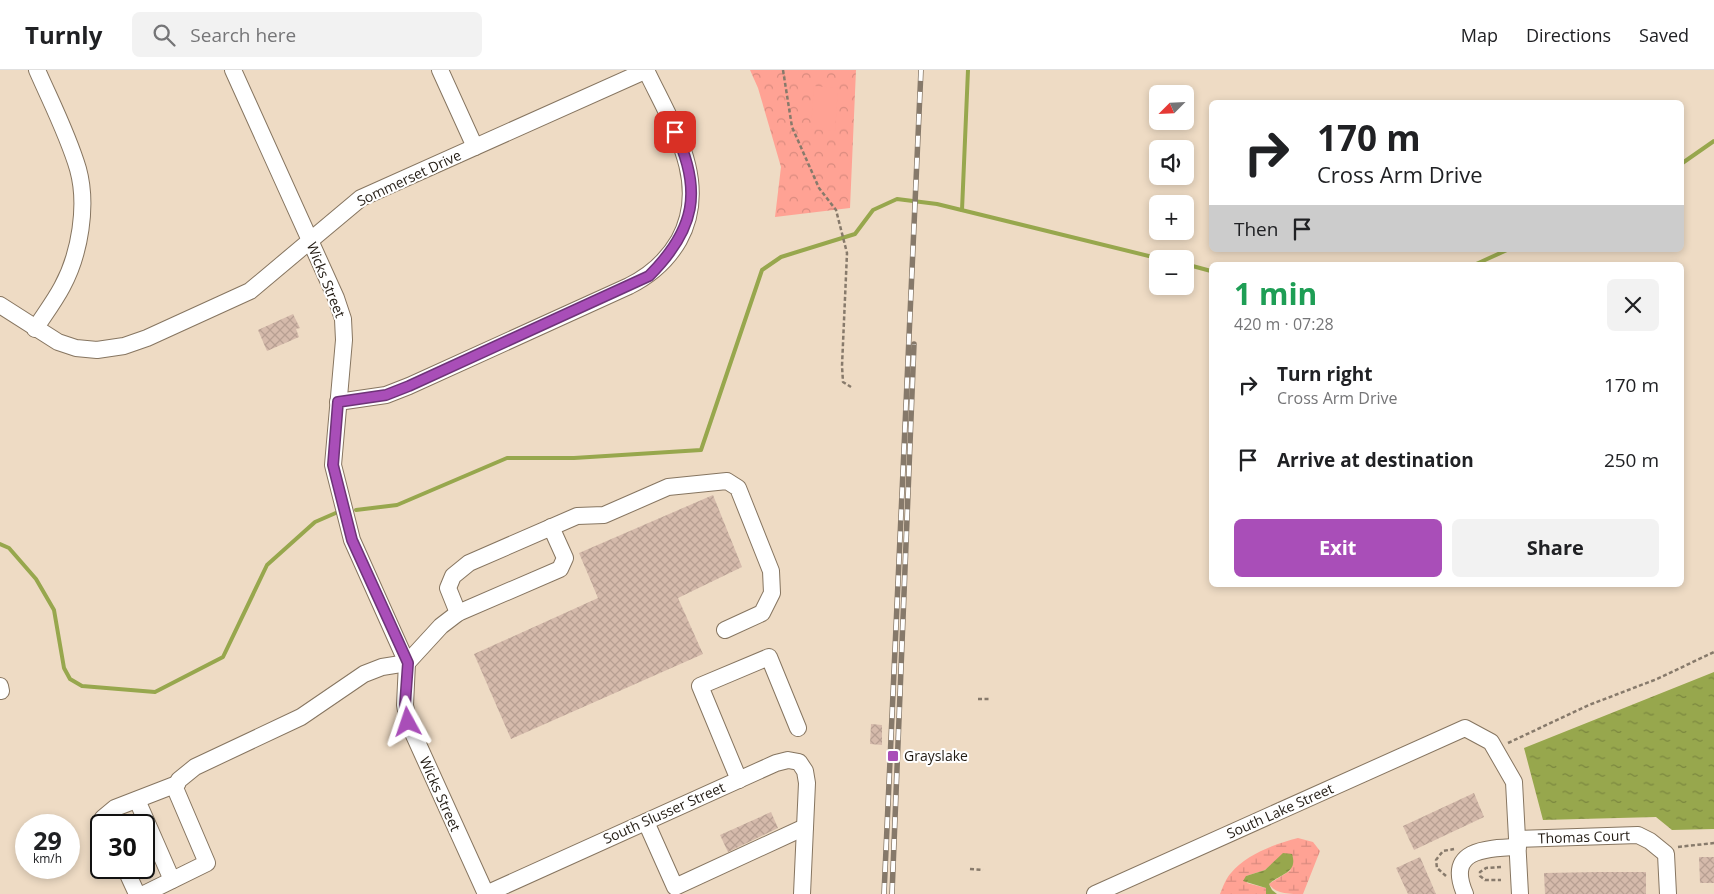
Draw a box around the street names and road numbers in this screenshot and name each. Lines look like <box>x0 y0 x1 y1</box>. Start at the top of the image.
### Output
street label: Sommerset Drive <box>354 145 464 210</box>
street label: Wicks Street <box>303 239 350 320</box>
street label: Wicks Street <box>416 753 465 834</box>
street label: South Slusser Street <box>600 777 728 848</box>
street label: South Lake Street <box>1223 778 1336 843</box>
street label: Thomas Court <box>1538 825 1630 848</box>

